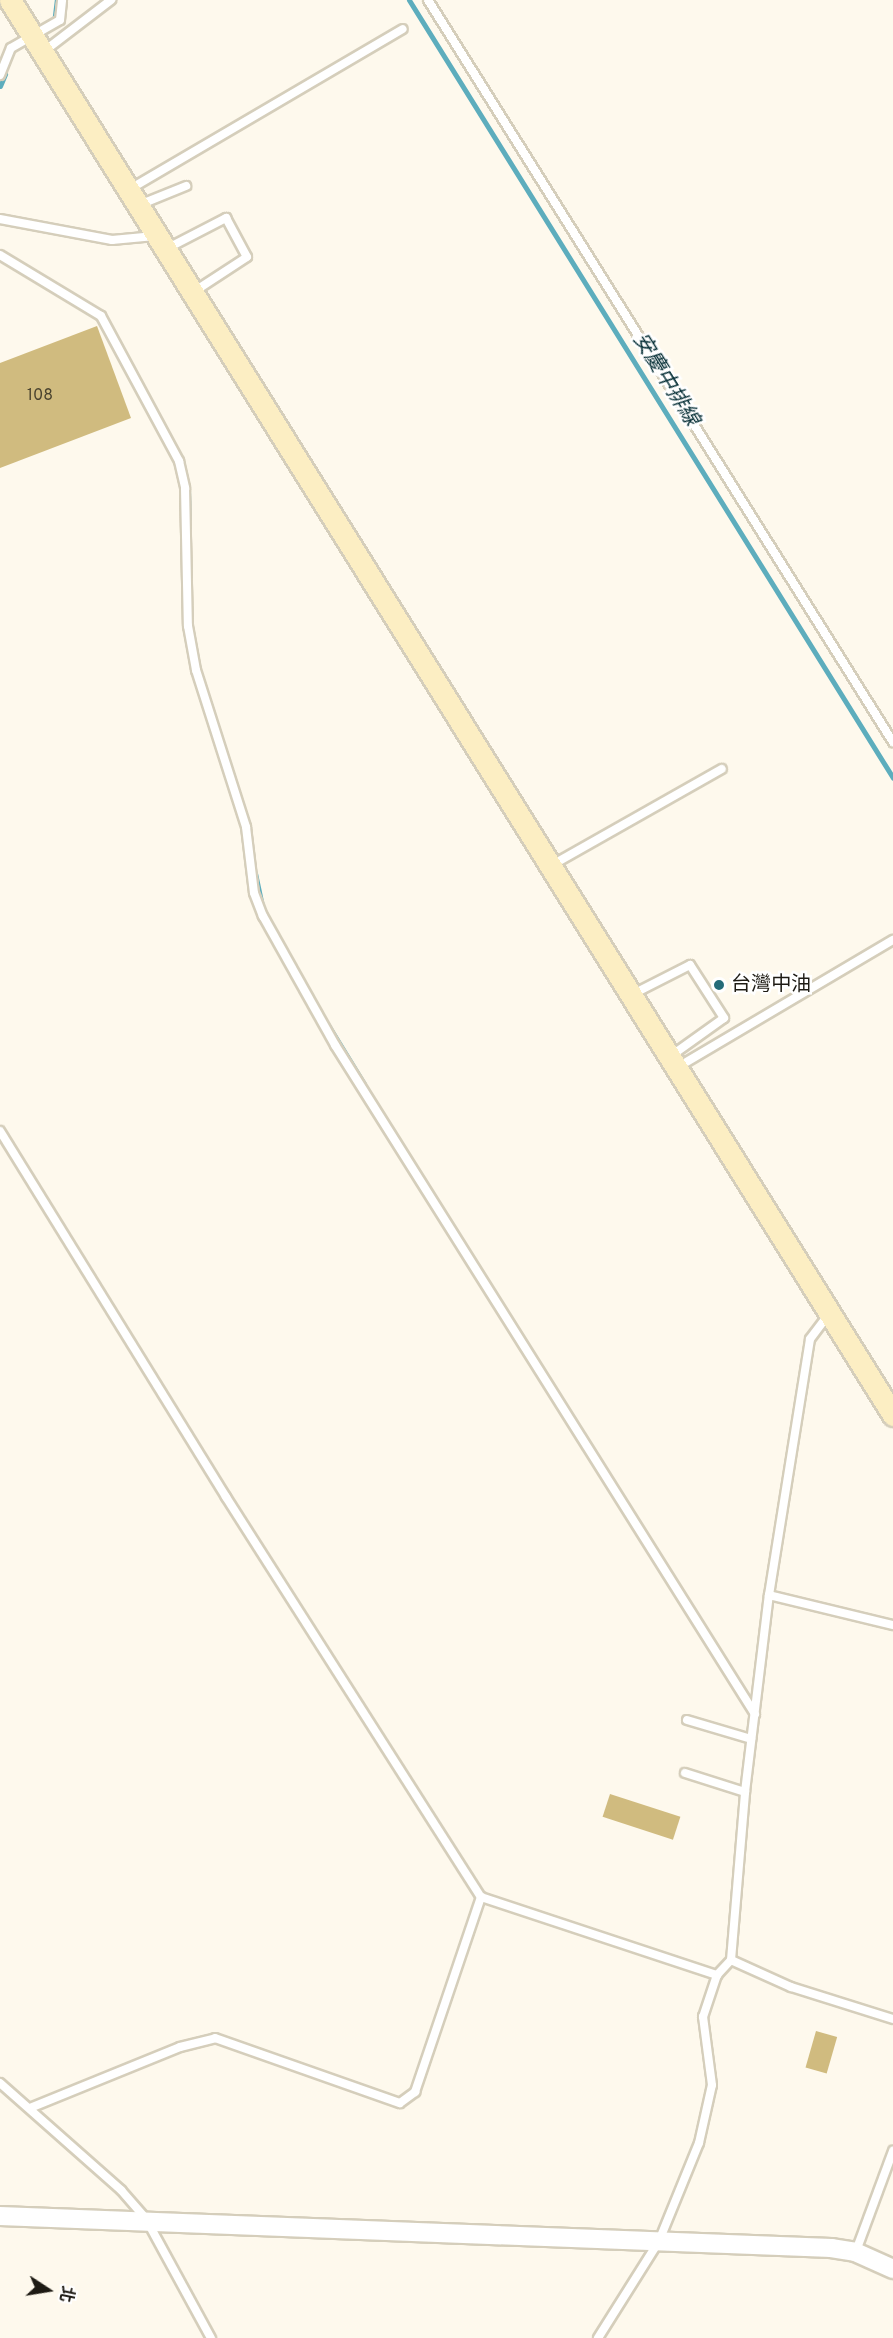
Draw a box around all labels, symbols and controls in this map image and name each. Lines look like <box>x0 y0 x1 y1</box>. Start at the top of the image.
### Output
water label: 安慶中排線 <box>626 329 704 431</box>
house number: 108 <box>27 386 53 406</box>
place label: 台灣中油 <box>731 973 811 997</box>
marker: 台灣中油 <box>712 978 726 992</box>
north arrow <box>18 2260 78 2320</box>
text: 北 <box>54 2284 77 2304</box>

